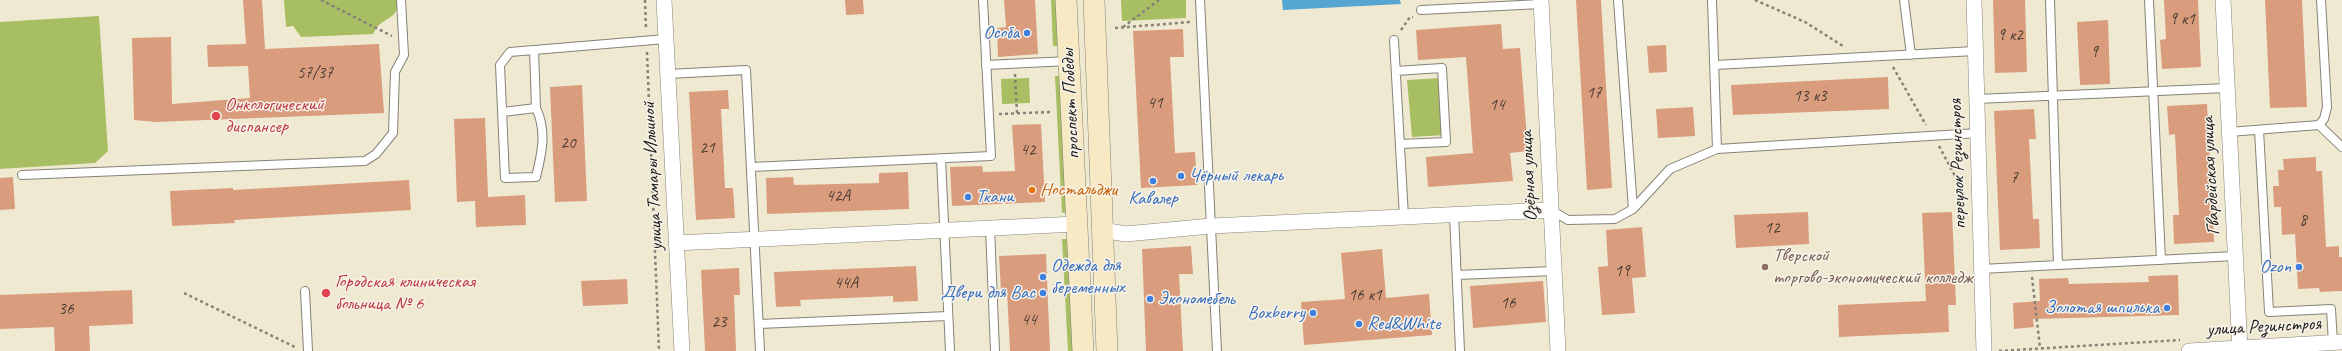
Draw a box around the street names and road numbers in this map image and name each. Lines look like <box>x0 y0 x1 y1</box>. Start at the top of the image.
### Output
street label: проспект Победы <box>1057 48 1085 160</box>
street label: переулок Резинстроя <box>1944 98 1972 230</box>
street label: улица Тамары Ильиной <box>638 101 668 251</box>
street label: Гвардейская улица <box>2197 116 2225 236</box>
street label: Озёрная улица <box>1515 130 1543 222</box>
street label: улица Резинстроя <box>2206 313 2322 341</box>

